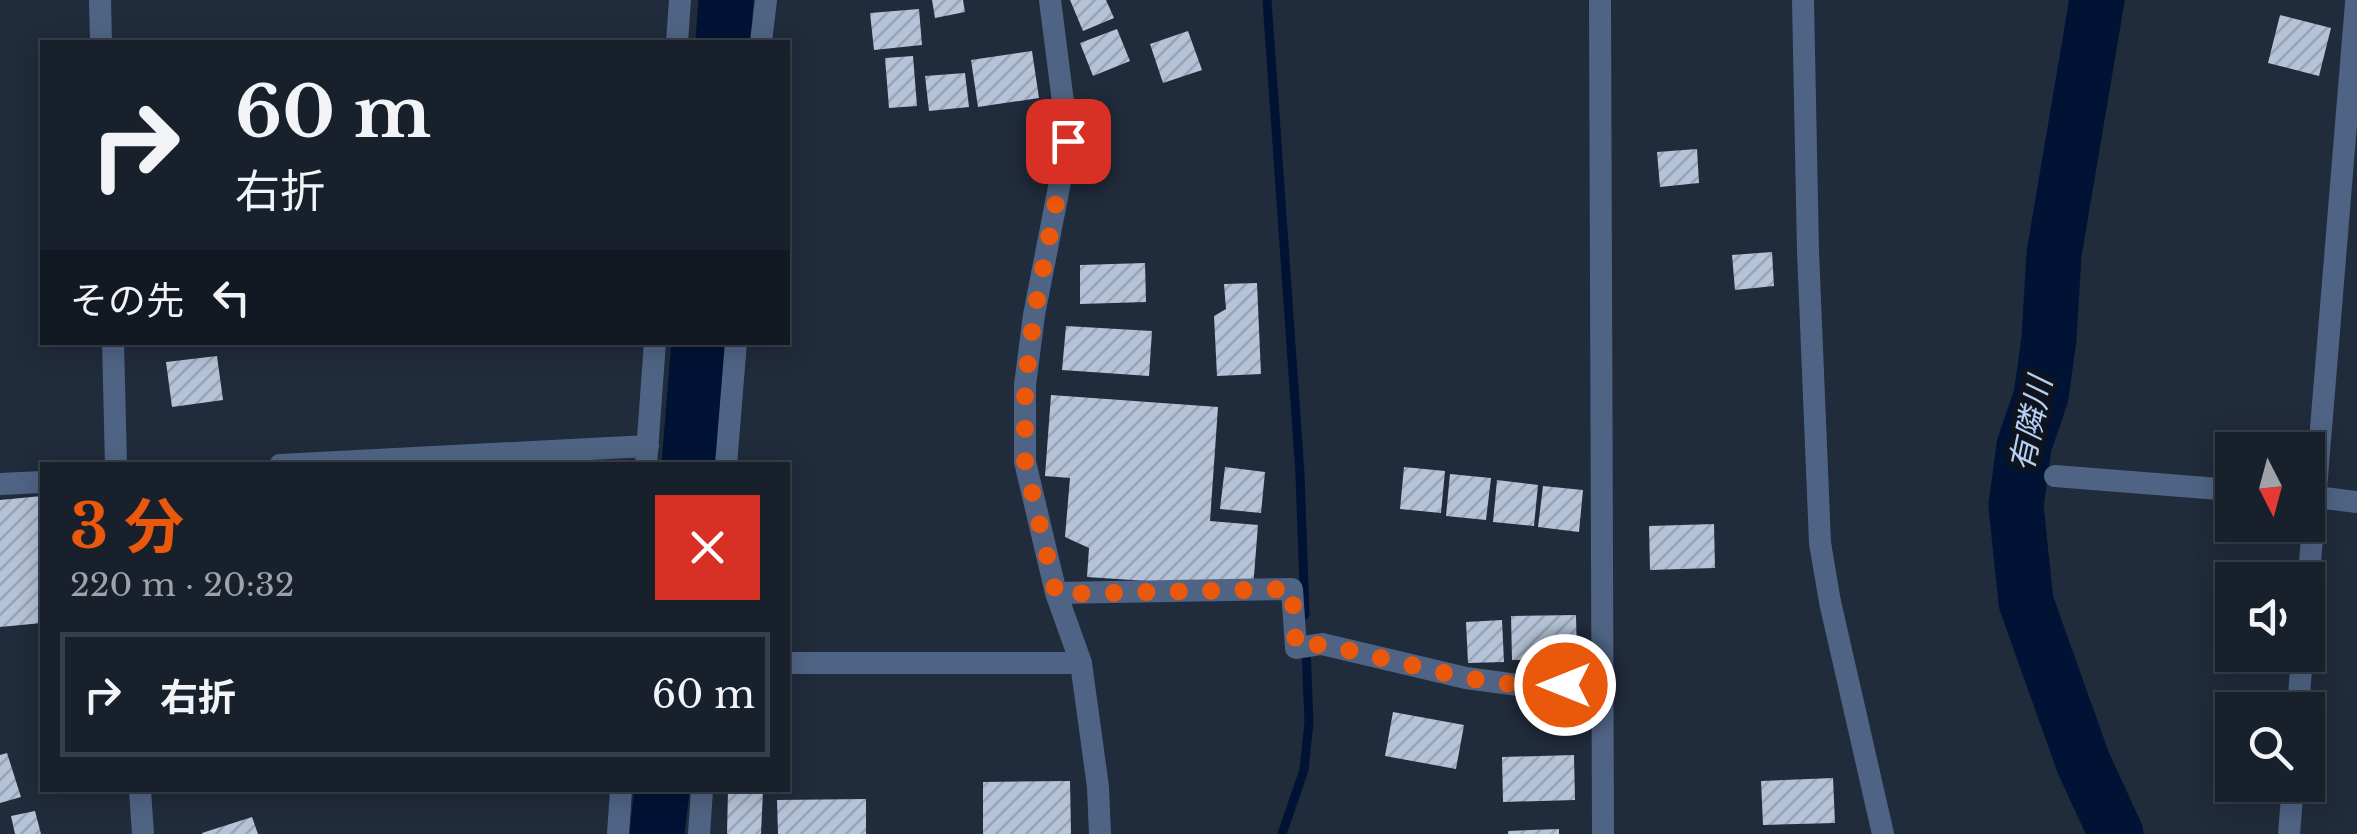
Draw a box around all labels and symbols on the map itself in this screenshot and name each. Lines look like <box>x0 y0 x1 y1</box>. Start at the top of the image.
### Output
pin <box>1026 99 1111 184</box>
water label: 有隣川 <box>2001 370 2061 475</box>
north arrow <box>2215 432 2325 542</box>
position arrow <box>1513 633 1617 737</box>

